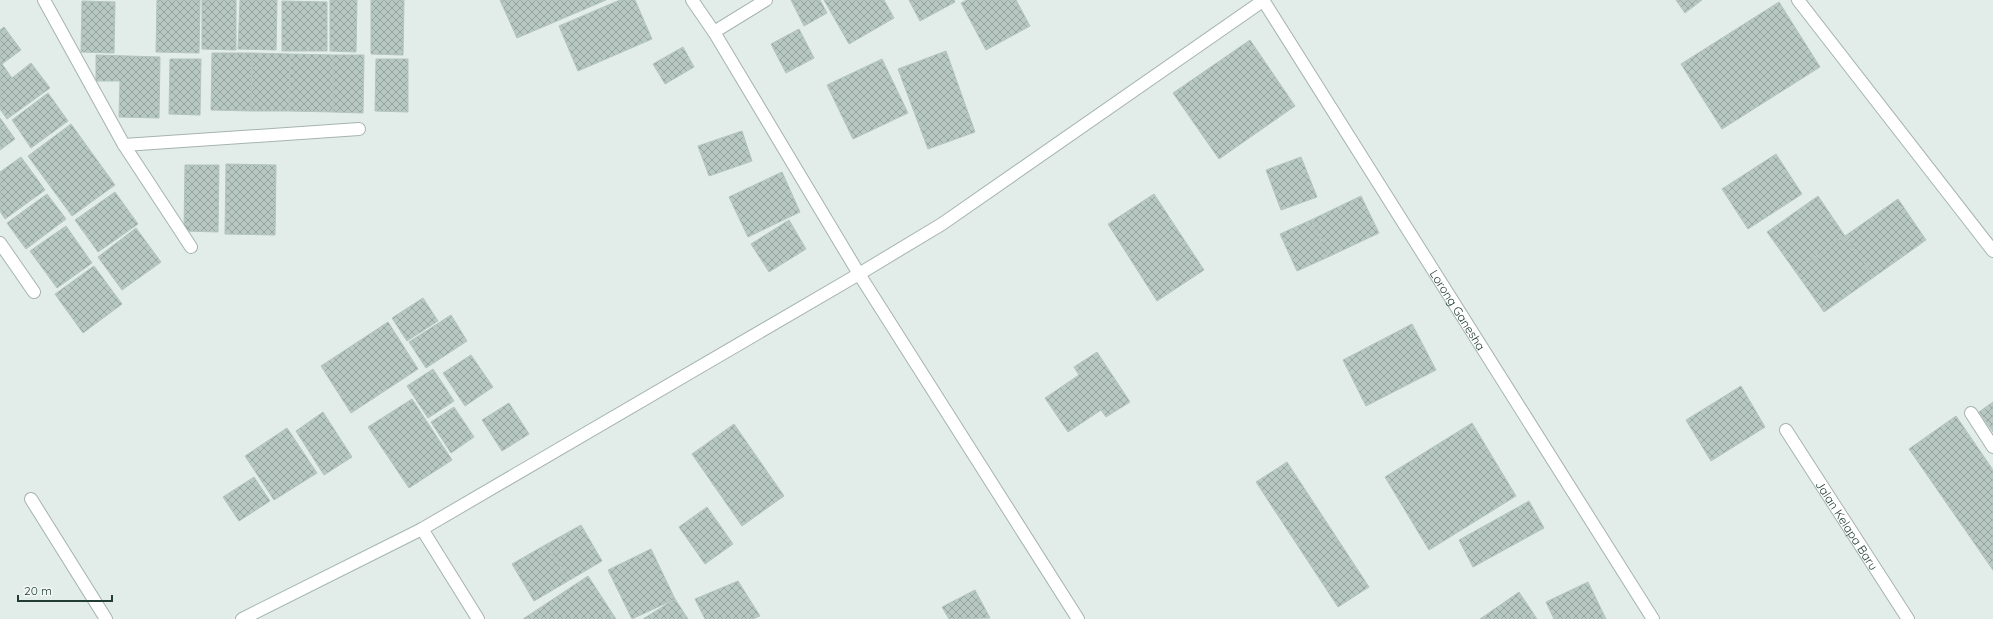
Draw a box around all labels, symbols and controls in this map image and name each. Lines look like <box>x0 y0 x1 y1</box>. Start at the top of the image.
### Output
street label: Lorong Ganesha <box>1427 267 1489 353</box>
street label: Jalan Kelapa Baru <box>1813 477 1882 572</box>
scale bar <box>18 577 112 603</box>
text: 20 m <box>24 583 52 598</box>

